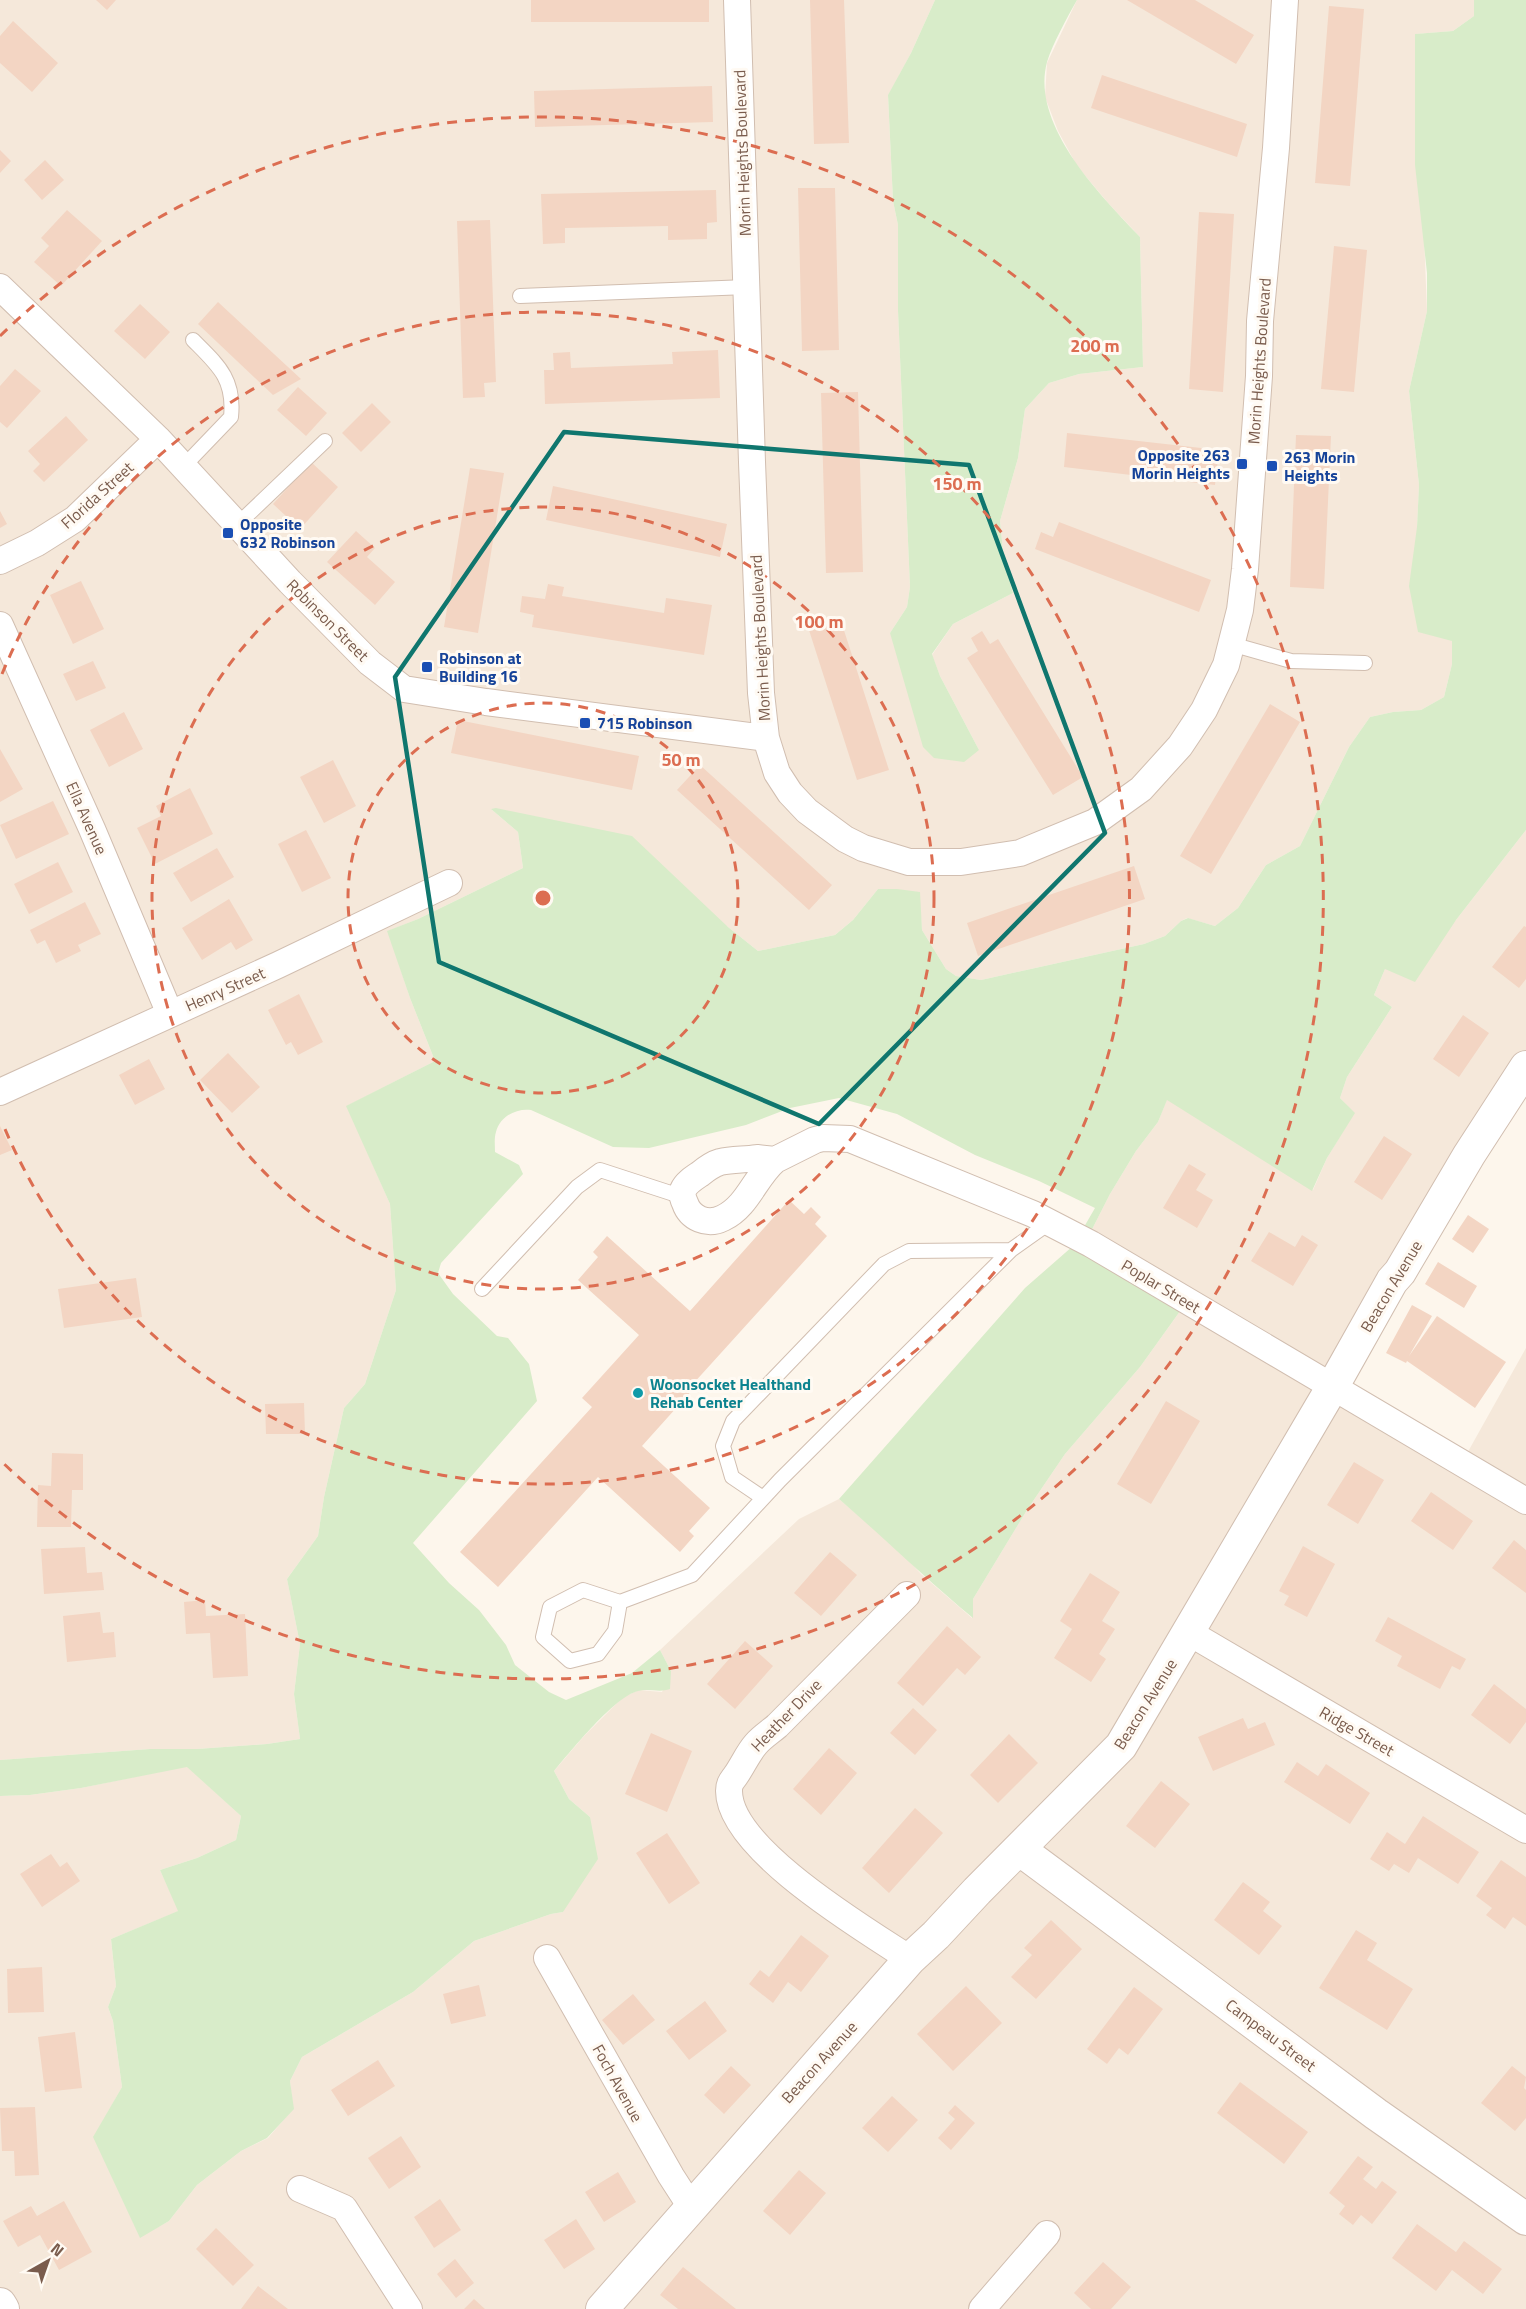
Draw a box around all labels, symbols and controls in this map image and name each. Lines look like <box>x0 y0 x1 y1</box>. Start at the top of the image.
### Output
street label: Morin Heights Boulevard <box>727 69 757 237</box>
street label: Morin Heights Boulevard <box>1241 277 1277 445</box>
text: 200 m <box>1070 332 1120 359</box>
place label: Opposite 263 Morin Heights <box>1132 443 1230 485</box>
place label: 263 Morin Heights <box>1284 445 1355 487</box>
street label: Florida Street <box>55 455 139 534</box>
marker: Opposite 263 Morin Heights <box>1235 457 1249 471</box>
marker: 263 Morin Heights <box>1265 459 1279 473</box>
text: 150 m <box>932 470 982 497</box>
place label: Opposite 632 Robinson <box>240 512 335 554</box>
marker: Opposite 632 Robinson <box>221 526 235 540</box>
street label: Morin Heights Boulevard <box>744 554 776 722</box>
street label: Robinson Street <box>281 573 375 667</box>
text: 100 m <box>794 608 844 635</box>
place label: Robinson at Building 16 <box>439 646 522 688</box>
marker: Robinson at Building 16 <box>420 660 434 674</box>
place label: 715 Robinson <box>597 711 692 735</box>
marker: 715 Robinson <box>578 716 592 730</box>
text: 50 m <box>661 746 701 773</box>
street label: Ella Avenue <box>60 778 114 858</box>
centre of rings <box>533 888 553 908</box>
street label: Henry Street <box>181 961 269 1017</box>
street label: Beacon Avenue <box>1354 1235 1428 1337</box>
street label: Poplar Street <box>1117 1253 1205 1319</box>
place label: Woonsocket Healthand Rehab Center <box>650 1372 811 1414</box>
marker: Woonsocket Healthand Rehab Center <box>631 1386 645 1400</box>
street label: Beacon Avenue <box>1107 1654 1183 1754</box>
street label: Heather Drive <box>745 1673 827 1757</box>
street label: Ridge Street <box>1315 1700 1399 1762</box>
street label: Campeau Street <box>1221 1993 1322 2077</box>
street label: Beacon Avenue <box>775 2016 863 2108</box>
street label: Foch Avenue <box>587 2040 649 2126</box>
north arrow <box>18 2231 78 2291</box>
text: N <box>46 2237 70 2262</box>

